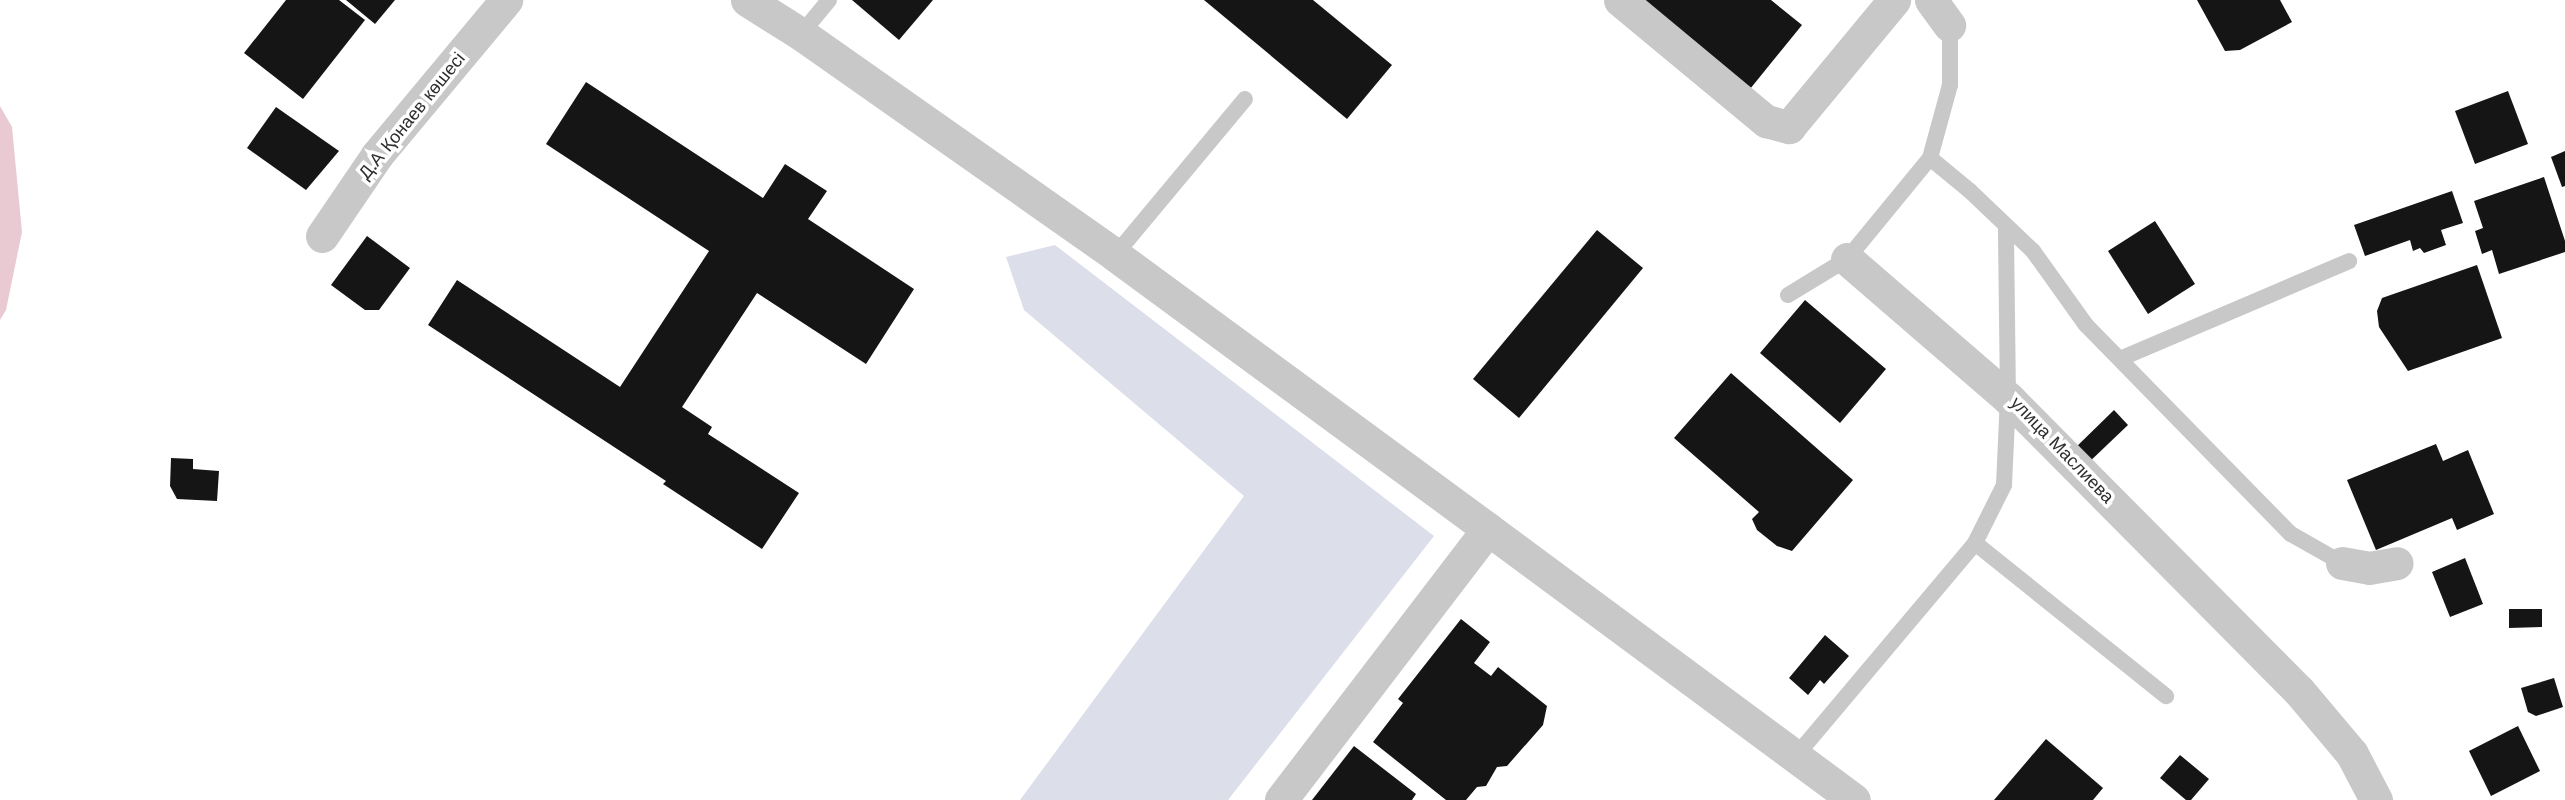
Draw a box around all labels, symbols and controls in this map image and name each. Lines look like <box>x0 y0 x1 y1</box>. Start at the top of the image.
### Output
street label: Д.А Қонаев көшесі <box>354 48 470 184</box>
street label: улица Маслиева <box>2006 392 2118 508</box>

